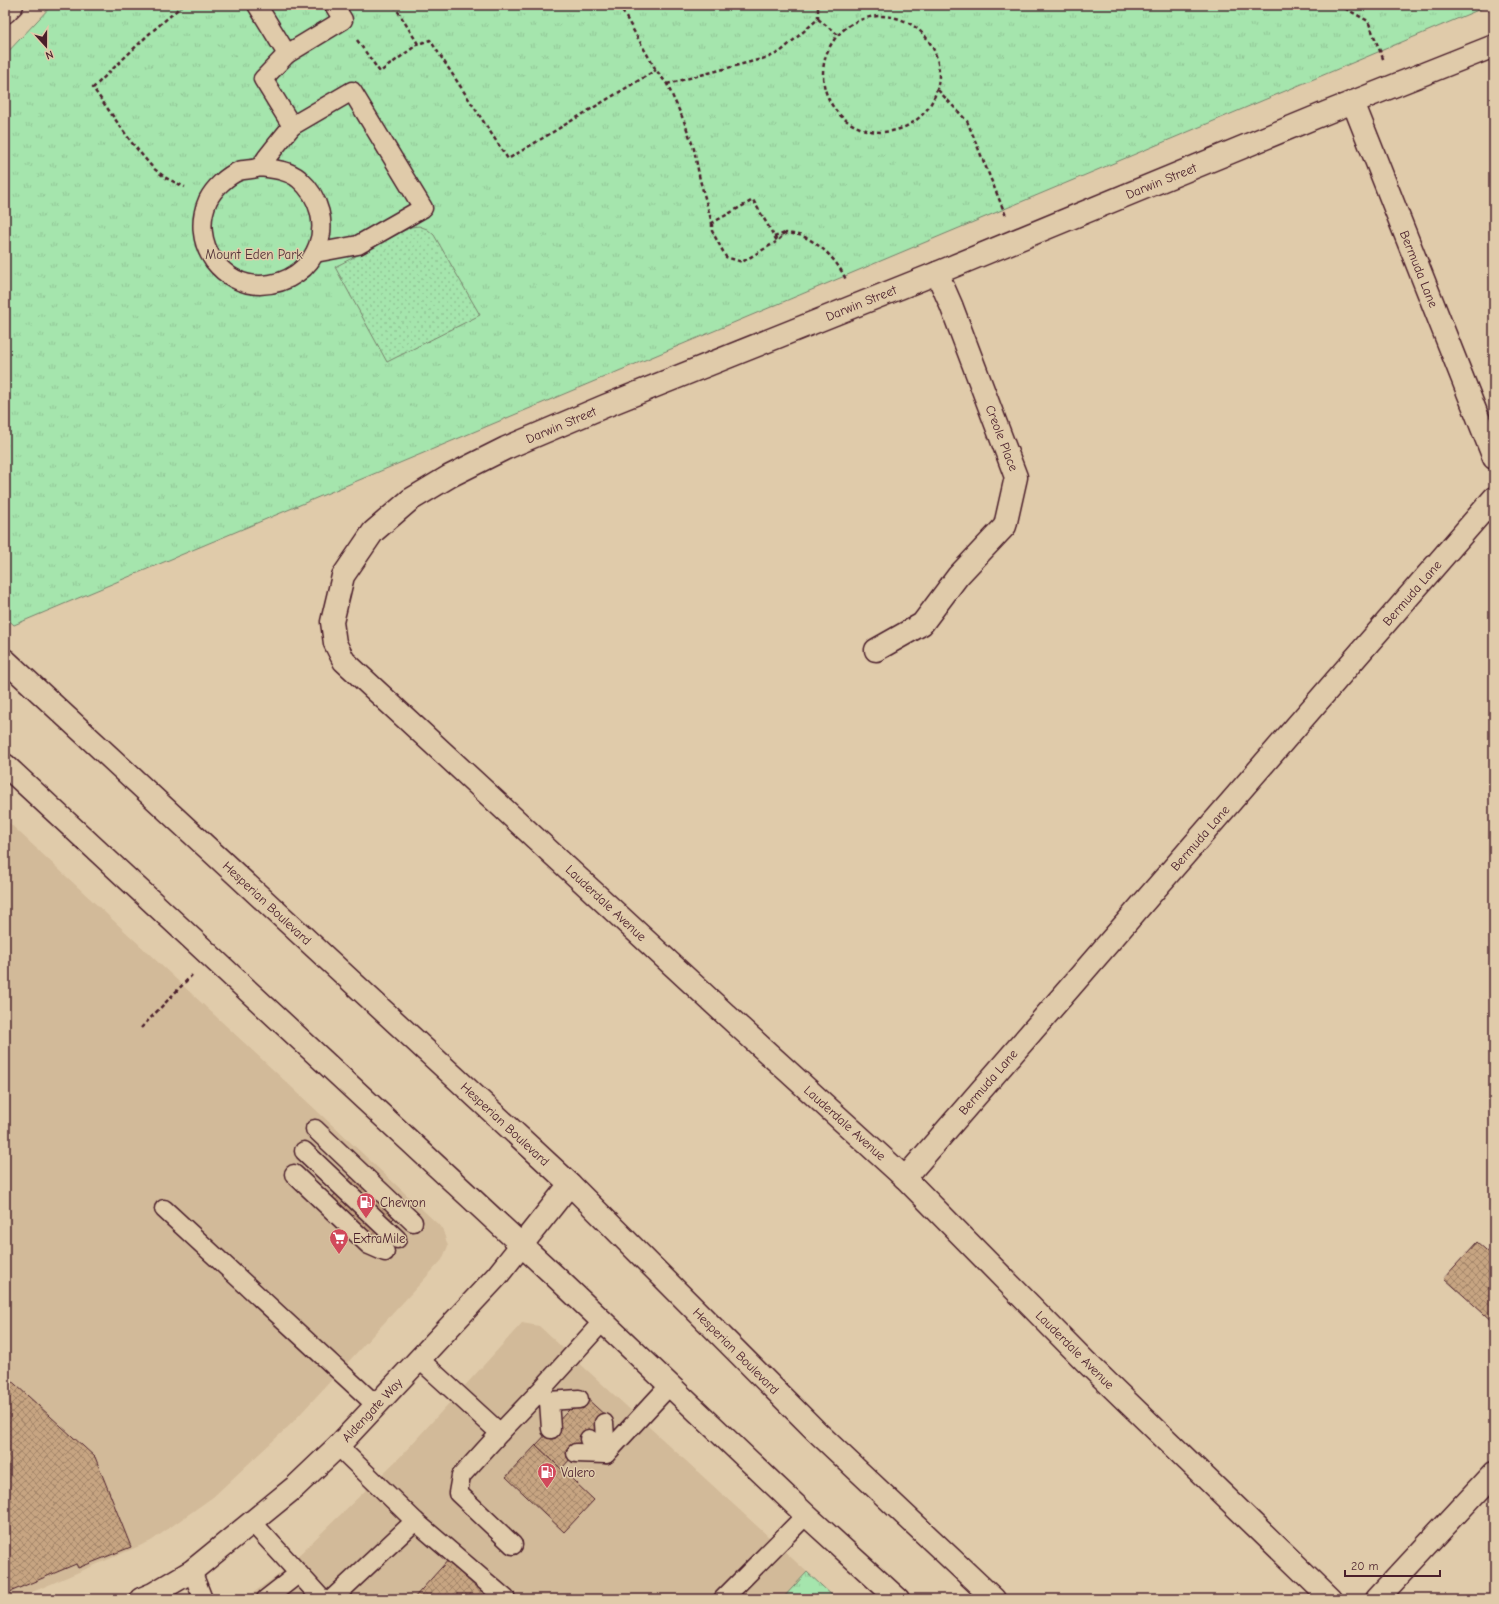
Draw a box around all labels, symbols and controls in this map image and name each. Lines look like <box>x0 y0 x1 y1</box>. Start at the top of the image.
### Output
north arrow <box>26 26 66 66</box>
text: N <box>44 48 55 62</box>
street label: Darwin Street <box>1123 160 1200 202</box>
street label: Bermuda Lane <box>1397 228 1441 310</box>
park label: Mount Eden Park <box>205 247 303 262</box>
street label: Darwin Street <box>823 282 900 324</box>
street label: Darwin Street <box>524 403 600 447</box>
street label: Creole Place <box>983 403 1022 474</box>
street label: Bermuda Lane <box>1380 557 1445 629</box>
street label: Bermuda Lane <box>1168 802 1233 874</box>
street label: Hesperian Boulevard <box>220 858 314 948</box>
street label: Lauderdale Avenue <box>563 862 650 945</box>
street label: Bermuda Lane <box>956 1046 1021 1118</box>
street label: Hesperian Boulevard <box>458 1079 552 1169</box>
street label: Lauderdale Avenue <box>801 1082 889 1164</box>
fuel station icon: Chevron <box>355 1191 377 1219</box>
place label: Chevron <box>380 1195 426 1210</box>
supermarket icon: ExtraMile <box>328 1227 350 1255</box>
place label: ExtraMile <box>353 1231 406 1246</box>
street label: Hesperian Boulevard <box>690 1305 782 1397</box>
street label: Lauderdale Avenue <box>1033 1308 1118 1393</box>
street label: Aldengate Way <box>339 1375 405 1445</box>
fuel station icon: Valero <box>536 1461 558 1489</box>
place label: Valero <box>561 1465 595 1480</box>
scale bar <box>1345 1552 1440 1578</box>
text: 20 m <box>1351 1559 1379 1573</box>

